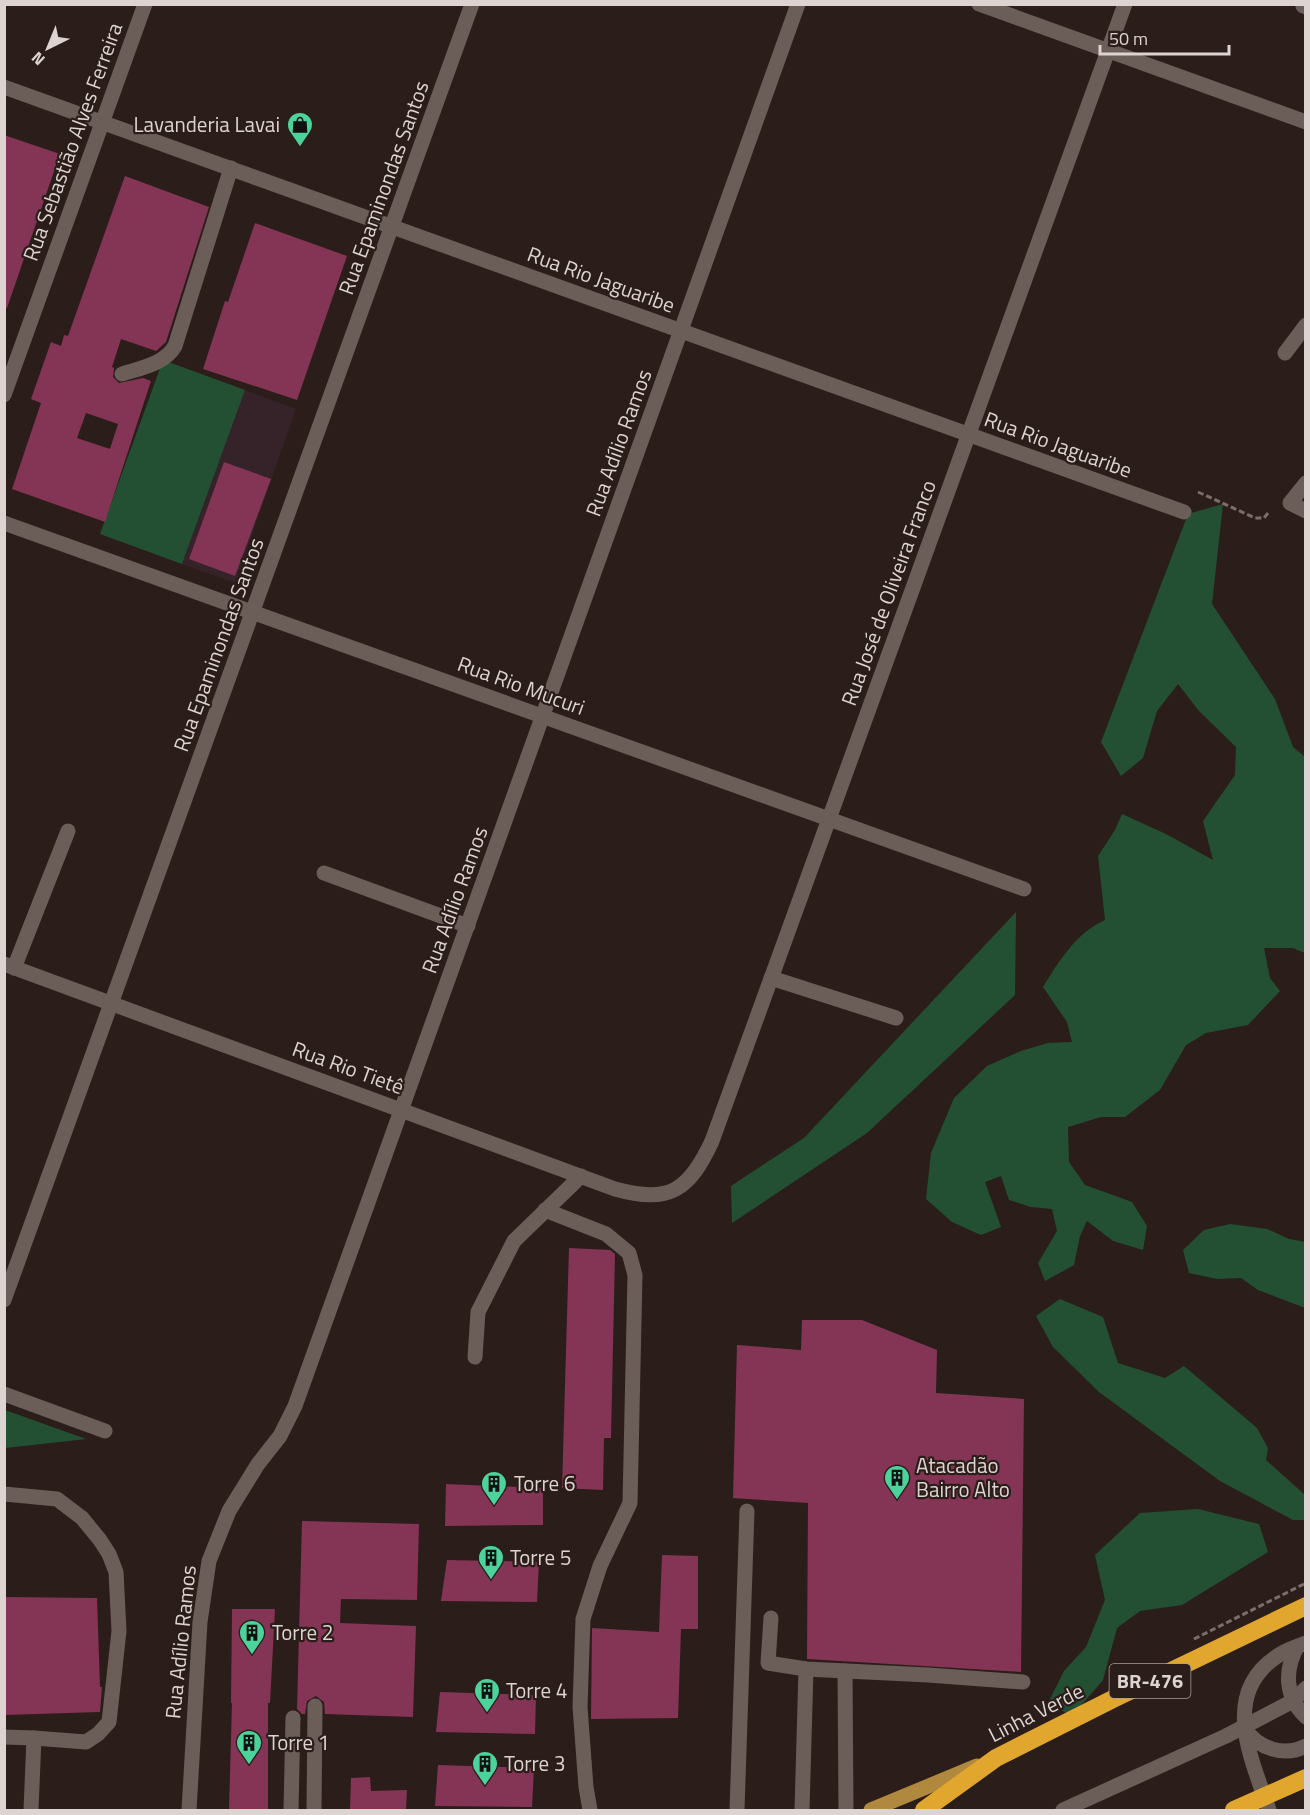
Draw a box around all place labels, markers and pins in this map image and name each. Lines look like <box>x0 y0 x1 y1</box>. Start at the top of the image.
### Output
place label: Lavanderia Lavai <box>134 108 280 140</box>
shop icon: Lavanderia Lavai <box>285 110 315 148</box>
place label: Atacadão Bairro Alto <box>916 1449 1010 1505</box>
building icon: Atacadão Bairro Alto <box>882 1463 912 1501</box>
place label: Torre 6 <box>514 1467 576 1499</box>
building icon: Torre 6 <box>479 1469 509 1507</box>
place label: Torre 5 <box>510 1541 572 1573</box>
building icon: Torre 5 <box>476 1543 506 1581</box>
place label: Torre 2 <box>272 1616 334 1648</box>
building icon: Torre 2 <box>237 1618 267 1656</box>
place label: Torre 4 <box>506 1674 568 1706</box>
building icon: Torre 4 <box>472 1676 502 1714</box>
place label: Torre 1 <box>268 1726 330 1758</box>
building icon: Torre 1 <box>234 1728 264 1766</box>
place label: Torre 3 <box>504 1747 566 1779</box>
building icon: Torre 3 <box>470 1749 500 1787</box>

